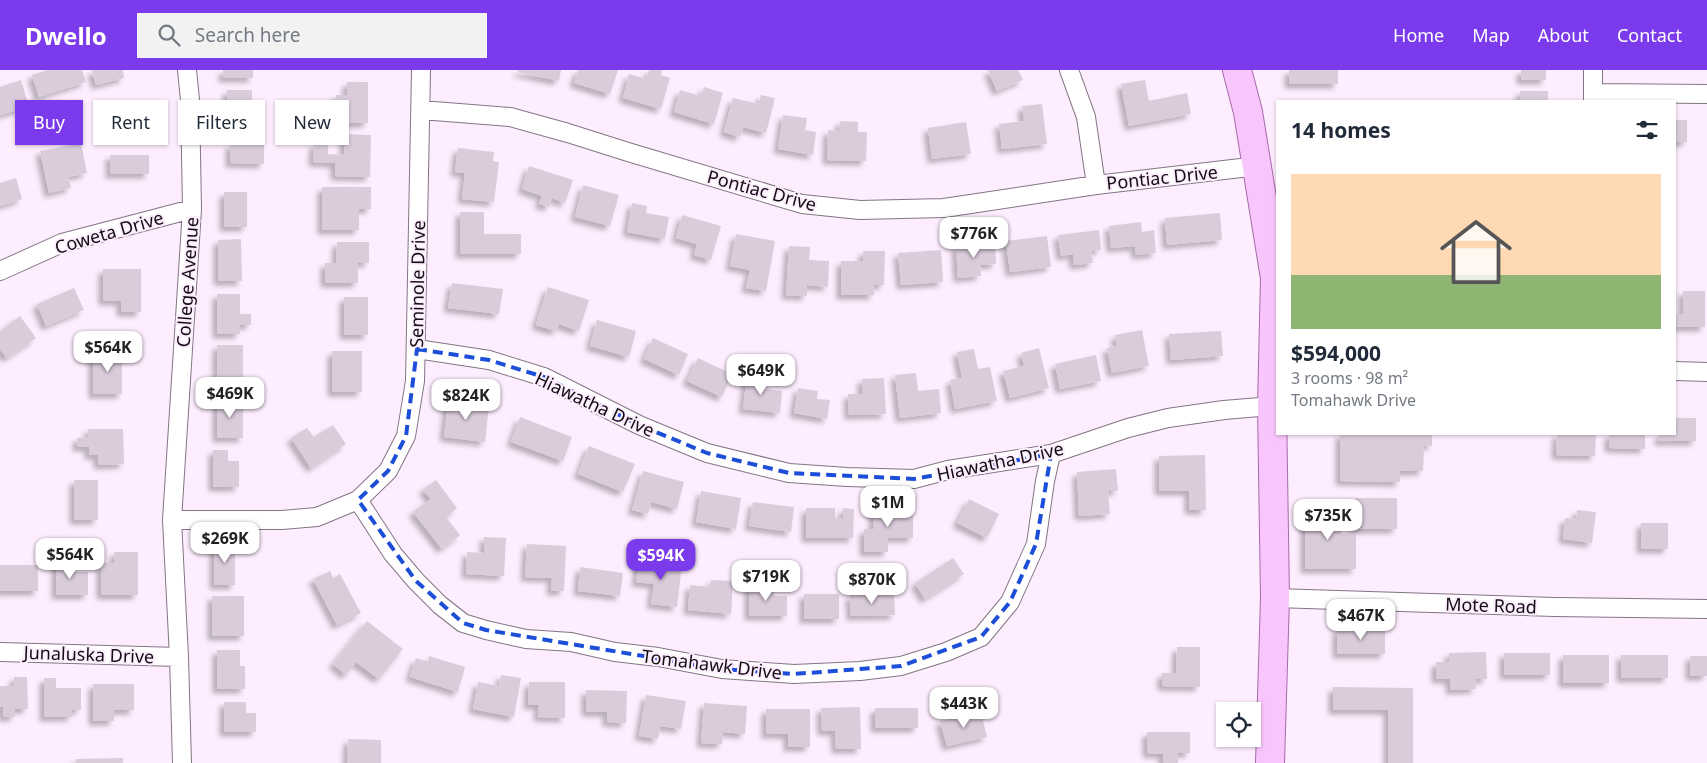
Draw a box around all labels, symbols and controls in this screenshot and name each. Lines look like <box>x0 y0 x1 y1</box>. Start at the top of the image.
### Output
search box <box>137 13 487 58</box>
text: Dwello <box>25 19 107 52</box>
icon: search <box>155 21 183 49</box>
text: Search here <box>195 22 300 48</box>
text: Home <box>1393 23 1444 47</box>
text: Map <box>1472 23 1510 47</box>
text: About <box>1538 23 1589 47</box>
text: Contact <box>1617 23 1682 47</box>
chip: Buy <box>15 100 83 145</box>
chip: Rent <box>93 100 168 145</box>
chip: Filters <box>178 100 265 145</box>
chip: New <box>275 100 349 145</box>
text: 14 homes <box>1291 116 1391 144</box>
icon: filters <box>1633 116 1661 144</box>
street label: Pontiac Drive <box>1105 159 1219 195</box>
street label: Pontiac Drive <box>705 164 819 216</box>
street label: Coweta Drive <box>52 205 166 259</box>
icon: home <box>1431 207 1521 297</box>
street label: College Avenue <box>170 216 204 348</box>
pin: $776K <box>939 216 1009 259</box>
street label: Seminole Drive <box>404 220 430 348</box>
text: $776K <box>950 222 998 244</box>
pin: $564K <box>73 330 143 373</box>
text: $564K <box>84 336 132 358</box>
text: $594,000 <box>1291 339 1381 367</box>
pin: $649K <box>726 354 796 396</box>
text: $649K <box>737 359 785 381</box>
street label: Hiawatha Drive <box>531 366 659 442</box>
text: 3 rooms · 98 m² <box>1291 367 1408 389</box>
pin: $469K <box>195 376 265 419</box>
pin: $824K <box>431 378 501 421</box>
text: $469K <box>206 382 254 404</box>
text: $824K <box>442 384 490 406</box>
text: Tomahawk Drive <box>1291 389 1416 411</box>
street label: Hiawatha Drive <box>934 436 1066 486</box>
pin: $1M <box>864 486 912 528</box>
text: $1M <box>871 491 905 513</box>
pin: $735K <box>1293 498 1363 541</box>
text: $735K <box>1304 504 1352 526</box>
pin: $269K <box>190 522 260 564</box>
text: $269K <box>201 527 249 549</box>
pin: $564K <box>35 538 105 580</box>
pin: $594K <box>626 538 696 581</box>
text: $564K <box>46 543 94 565</box>
text: $594K <box>637 544 685 566</box>
pin: $719K <box>731 560 801 602</box>
pin: $870K <box>837 562 907 605</box>
text: $719K <box>742 565 790 587</box>
text: $870K <box>848 568 896 590</box>
street label: Mote Road <box>1445 591 1537 619</box>
pin: $467K <box>1326 598 1396 641</box>
text: $467K <box>1337 604 1385 626</box>
street label: Junaluska Drive <box>21 640 155 668</box>
street label: Tomahawk Drive <box>641 644 783 684</box>
pin: $443K <box>929 686 999 729</box>
text: $443K <box>940 692 988 714</box>
map controls <box>1216 702 1261 747</box>
button: locate <box>1216 702 1261 747</box>

